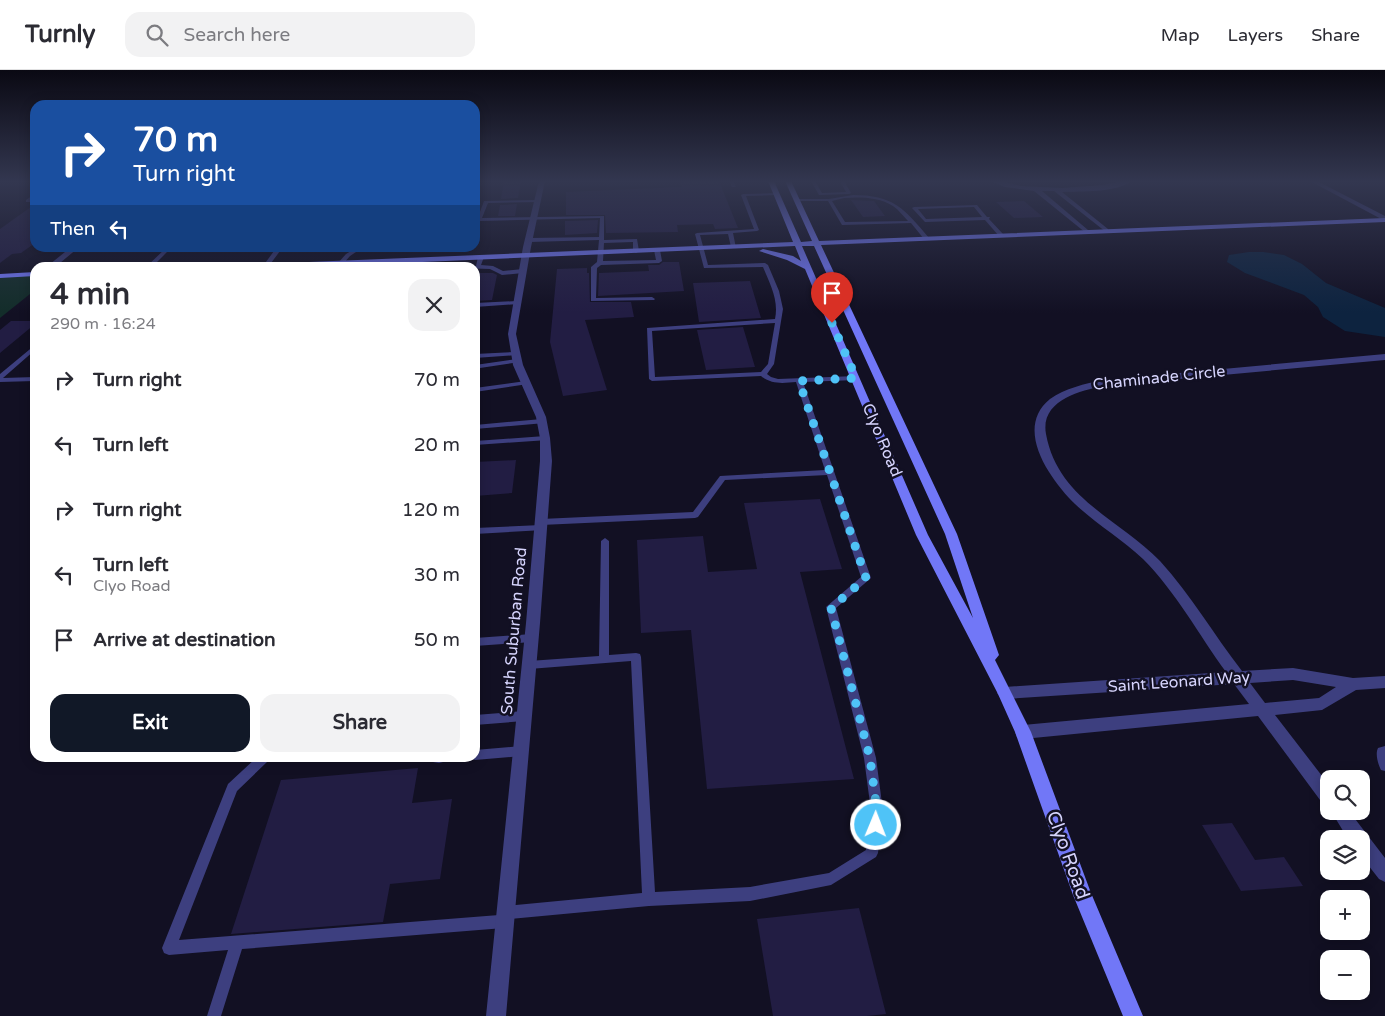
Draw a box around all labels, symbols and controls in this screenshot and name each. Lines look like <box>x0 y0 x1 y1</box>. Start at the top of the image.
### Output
search box <box>125 12 475 57</box>
text: Turnly <box>25 20 95 49</box>
icon: search <box>143 21 171 49</box>
text: Search here <box>183 24 290 46</box>
text: Map <box>1161 24 1200 46</box>
text: Layers <box>1228 24 1283 46</box>
text: Share <box>1311 24 1360 46</box>
text: 70 m <box>133 119 218 161</box>
icon: right <box>50 120 115 185</box>
text: Turn right <box>133 161 235 187</box>
icon: left <box>105 215 133 243</box>
text: Then <box>50 218 95 240</box>
pin <box>811 272 853 323</box>
text: 4 min <box>50 276 130 313</box>
button: close <box>408 279 460 331</box>
icon: arrive <box>818 279 846 307</box>
text: 290 m · 16:24 <box>50 314 156 334</box>
street label: Chaminade Circle <box>1092 361 1226 395</box>
icon: right <box>50 366 78 394</box>
text: Turn right <box>93 369 181 391</box>
text: 70 m <box>414 369 460 391</box>
street label: Clyo Road <box>858 400 906 480</box>
icon: left <box>50 431 78 459</box>
text: Turn left <box>93 434 169 456</box>
text: 20 m <box>414 434 460 456</box>
icon: right <box>50 496 78 524</box>
text: Turn right <box>93 499 181 521</box>
text: 120 m <box>402 499 460 521</box>
street label: South Suburban Road <box>497 546 531 716</box>
text: Turn left <box>93 554 169 576</box>
icon: left <box>50 561 78 589</box>
text: 30 m <box>414 564 460 586</box>
text: Clyo Road <box>93 576 171 596</box>
icon: arrive <box>50 626 78 654</box>
text: Arrive at destination <box>93 629 276 651</box>
text: 50 m <box>414 629 460 651</box>
street label: Saint Leonard Way <box>1107 667 1251 697</box>
button: Exit <box>50 694 250 752</box>
button: Share <box>260 694 460 752</box>
map controls <box>1320 770 1370 1000</box>
button: search <box>1320 770 1370 820</box>
position arrow <box>849 798 901 850</box>
street label: Clyo Road <box>1042 808 1094 902</box>
button: layers <box>1320 830 1370 880</box>
button: + <box>1320 890 1370 940</box>
button: − <box>1320 950 1370 1000</box>

